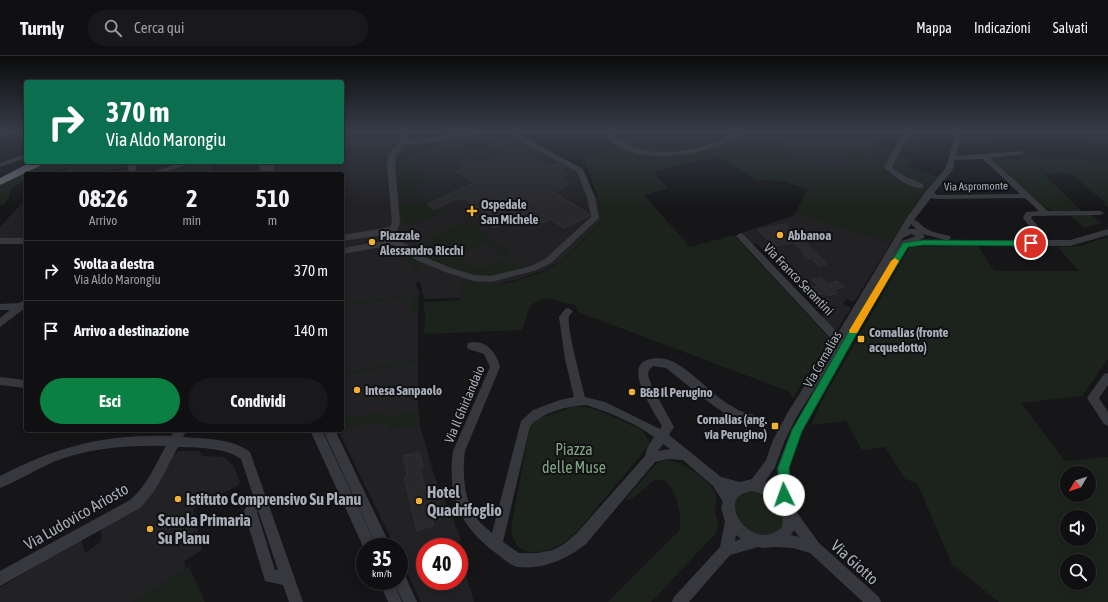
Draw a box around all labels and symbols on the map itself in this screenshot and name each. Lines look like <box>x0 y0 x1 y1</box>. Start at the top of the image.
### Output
street label: Via Aspromonte <box>944 179 1008 193</box>
place label: Ospedale San Michele <box>481 197 539 227</box>
marker: Ospedale San Michele <box>466 205 478 217</box>
pin <box>1014 226 1048 260</box>
place label: Piazzale Alessandro Ricchi <box>379 228 463 258</box>
place label: Abbanoa <box>787 228 831 243</box>
marker: Abbanoa <box>775 230 785 240</box>
marker: Piazzale Alessandro Ricchi <box>367 237 377 247</box>
street label: Via Franco Serantini <box>761 240 837 318</box>
place label: Cornalias (fronte acquedotto) <box>869 325 949 355</box>
street label: Via Cornalias <box>800 328 845 390</box>
marker: Cornalias (fronte acquedotto) <box>856 334 866 344</box>
street label: Via Il Ghirlandaio <box>441 363 488 445</box>
place label: Intesa Sanpaolo <box>365 383 442 398</box>
marker: Intesa Sanpaolo <box>352 385 362 395</box>
place label: B&B Il Perugino <box>640 385 713 400</box>
marker: B&B Il Perugino <box>627 387 637 397</box>
place label: Cornalias (ang. via Perugino) <box>697 412 768 442</box>
marker: Cornalias (ang. via Perugino) <box>770 421 780 431</box>
park label: Piazza delle Muse <box>542 440 606 476</box>
north arrow <box>1060 466 1096 502</box>
position arrow <box>763 474 805 516</box>
street label: Via Ludovico Ariosto <box>21 479 131 553</box>
place label: Hotel Quadrifoglio <box>427 483 502 519</box>
place label: Istituto Comprensivo Su Planu <box>186 490 361 508</box>
marker: Istituto Comprensivo Su Planu <box>173 494 183 504</box>
marker: Hotel Quadrifoglio <box>414 496 424 506</box>
place label: Scuola Primaria Su Planu <box>158 511 251 547</box>
marker: Scuola Primaria Su Planu <box>145 524 155 534</box>
street label: Via Giotto <box>828 536 882 588</box>
speed limit sign: 40 <box>416 538 468 590</box>

